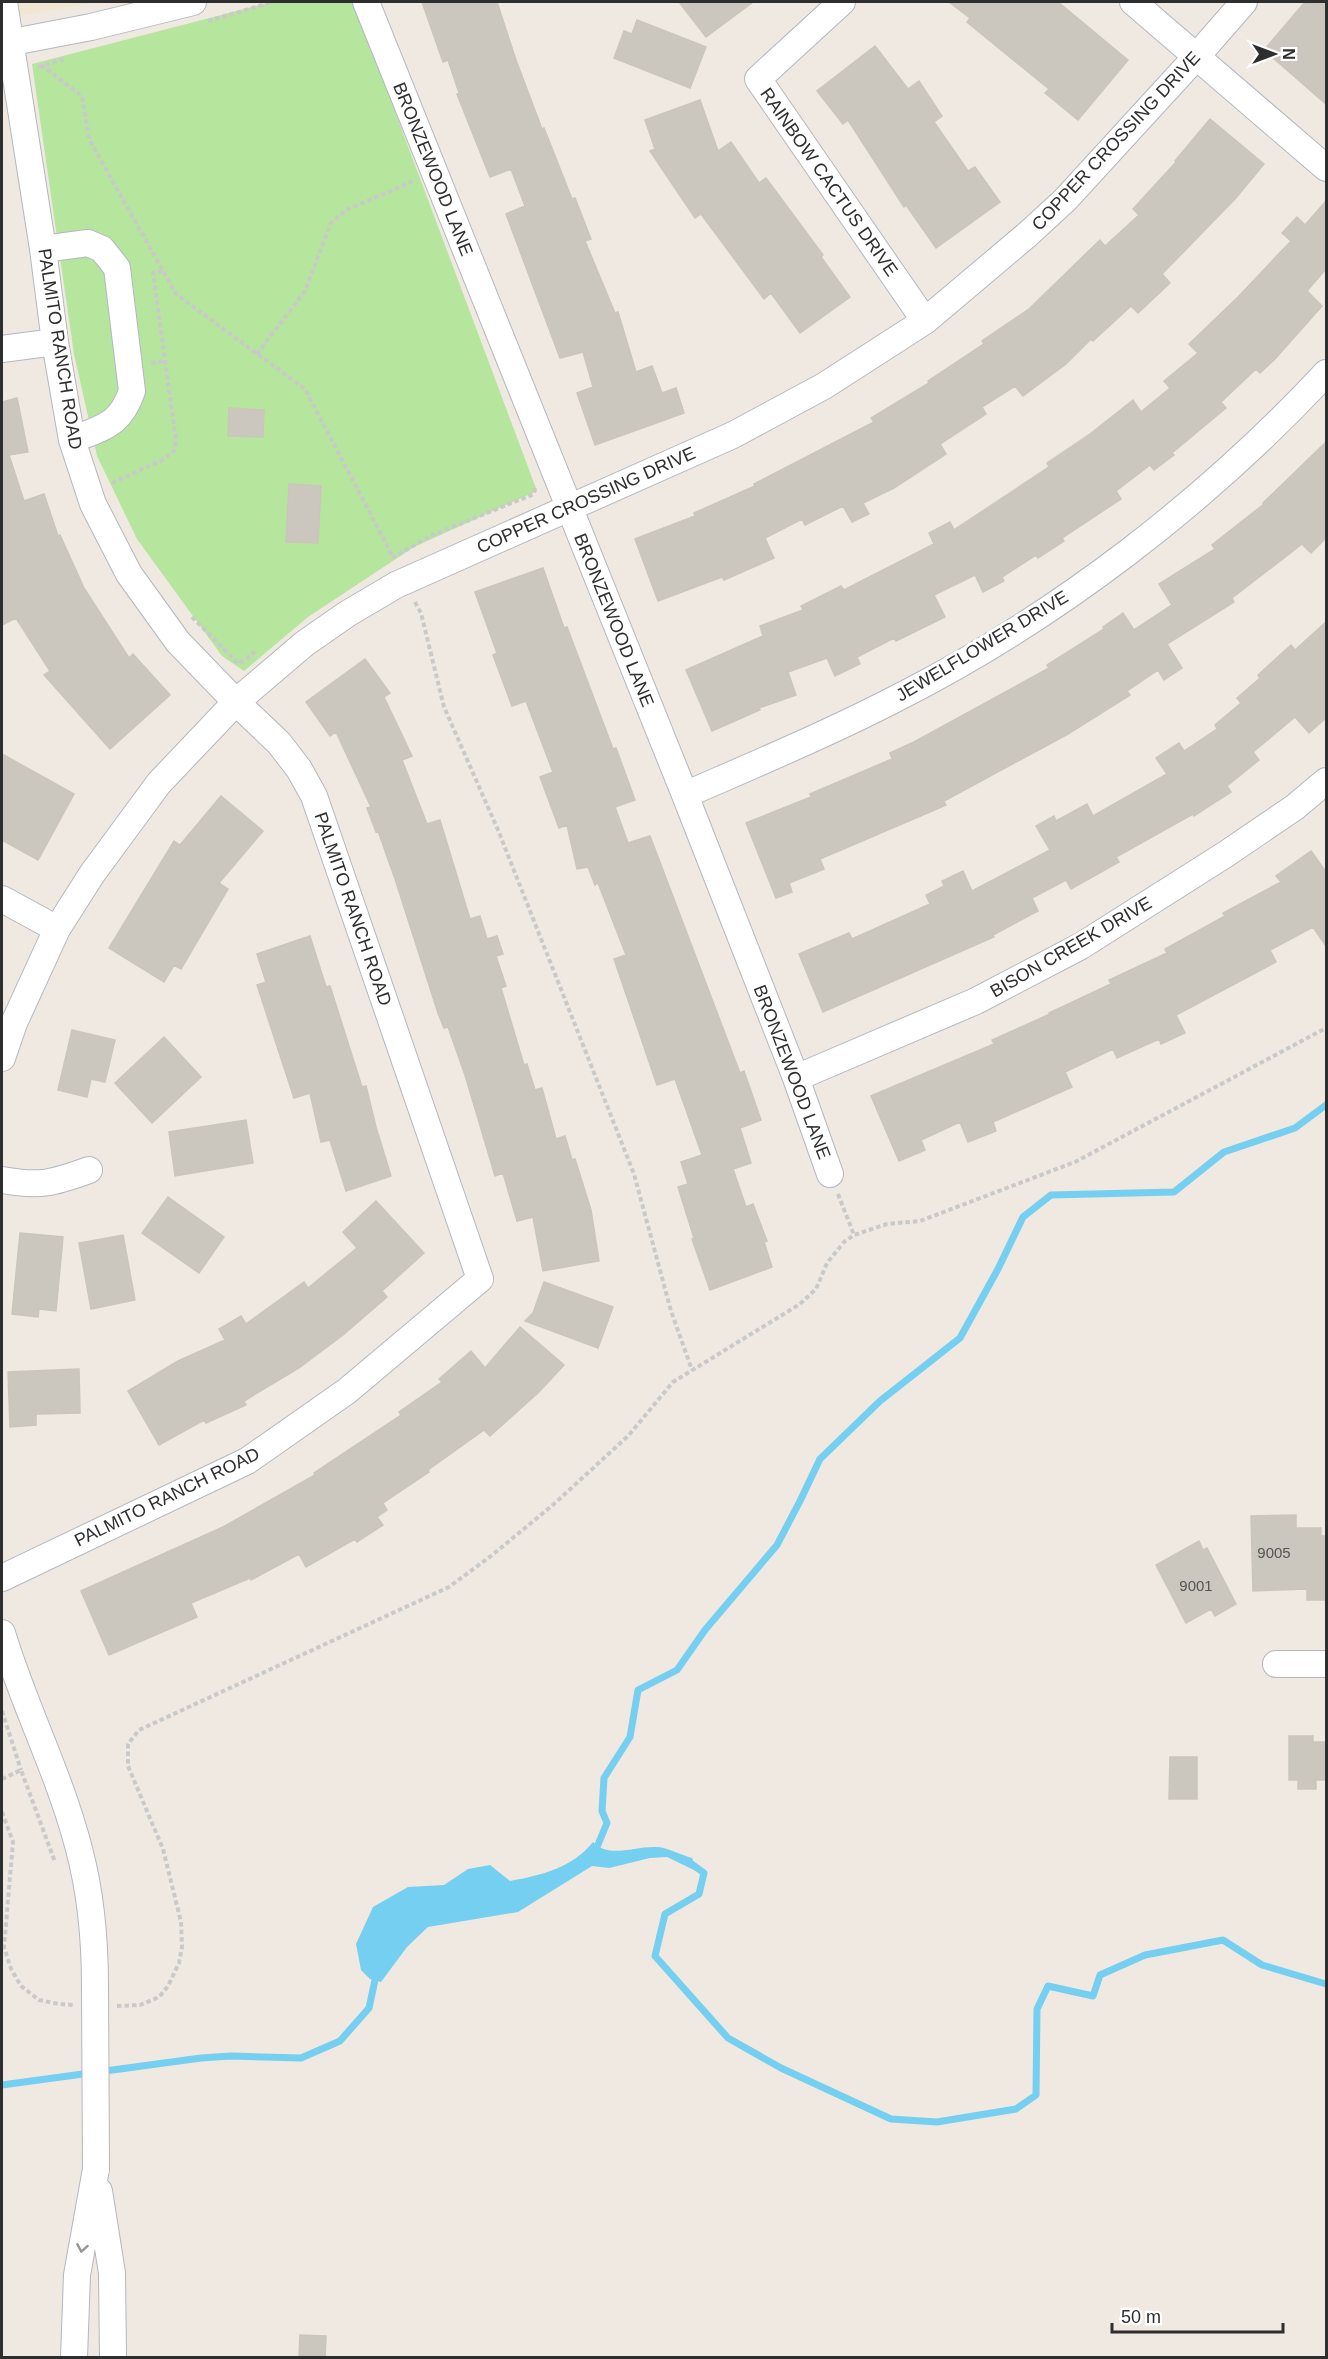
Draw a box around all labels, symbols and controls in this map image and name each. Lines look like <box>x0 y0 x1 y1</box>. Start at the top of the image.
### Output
north arrow <box>1244 24 1304 84</box>
street label: COPPER CROSSING DRIVE <box>1028 47 1204 235</box>
text: N <box>1280 48 1297 60</box>
street label: BRONZEWOOD LANE <box>389 79 477 259</box>
street label: RAINBOW CACTUS DRIVE <box>756 84 902 280</box>
street label: PALMITO RANCH ROAD <box>34 247 86 451</box>
street label: COPPER CROSSING DRIVE <box>474 443 698 557</box>
street label: BRONZEWOOD LANE <box>570 530 658 710</box>
street label: JEWELFLOWER DRIVE <box>892 587 1072 705</box>
street label: PALMITO RANCH ROAD <box>310 810 396 1008</box>
street label: BISON CREEK DRIVE <box>987 893 1155 1001</box>
street label: BRONZEWOOD LANE <box>750 982 834 1162</box>
street label: PALMITO RANCH ROAD <box>71 1443 263 1551</box>
house number: 9005 <box>1257 1544 1291 1561</box>
house number: 9001 <box>1179 1577 1213 1594</box>
one-way arrow <box>76 2242 89 2252</box>
scale bar <box>1112 2296 1283 2334</box>
text: 50 m <box>1121 2307 1161 2327</box>

